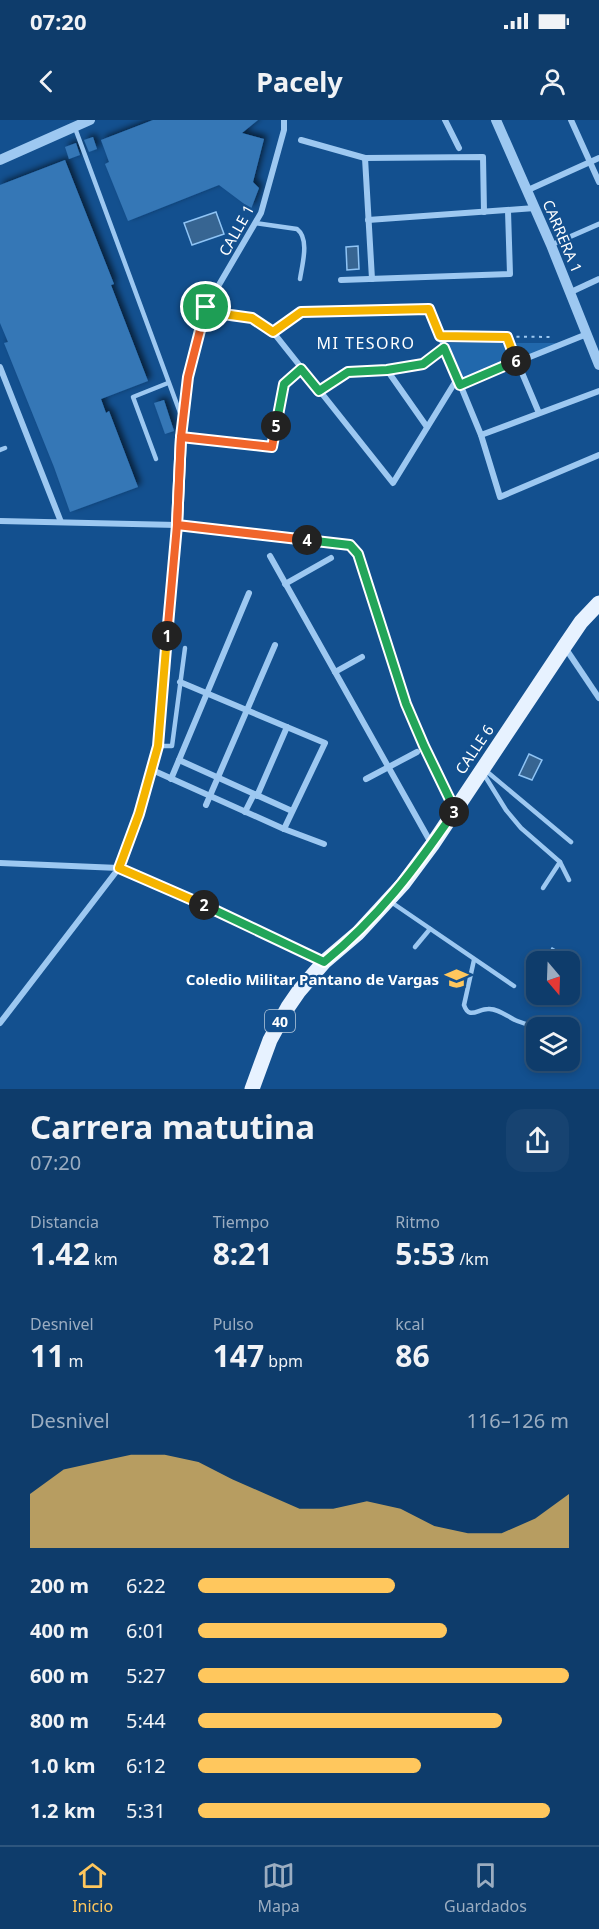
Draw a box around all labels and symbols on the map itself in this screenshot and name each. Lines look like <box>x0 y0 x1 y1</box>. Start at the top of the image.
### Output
street label: CARRERA 1 <box>539 196 587 276</box>
street label: CALLE 1 <box>214 201 258 259</box>
pin <box>180 281 231 332</box>
district label: MI TESORO <box>316 332 416 354</box>
pin: 6 <box>501 346 531 376</box>
pin: 5 <box>261 411 291 441</box>
pin: 4 <box>292 525 322 555</box>
pin: 1 <box>152 621 182 651</box>
street label: CALLE 6 <box>450 720 498 778</box>
pin: 3 <box>439 797 469 827</box>
pin: 2 <box>189 890 219 920</box>
north arrow <box>526 951 580 1005</box>
school or university icon: Coledio Militar Pantano de Vargas <box>444 966 470 992</box>
place label: Coledio Militar Pantano de Vargas <box>186 969 439 989</box>
road number: 40 <box>265 1010 295 1032</box>

